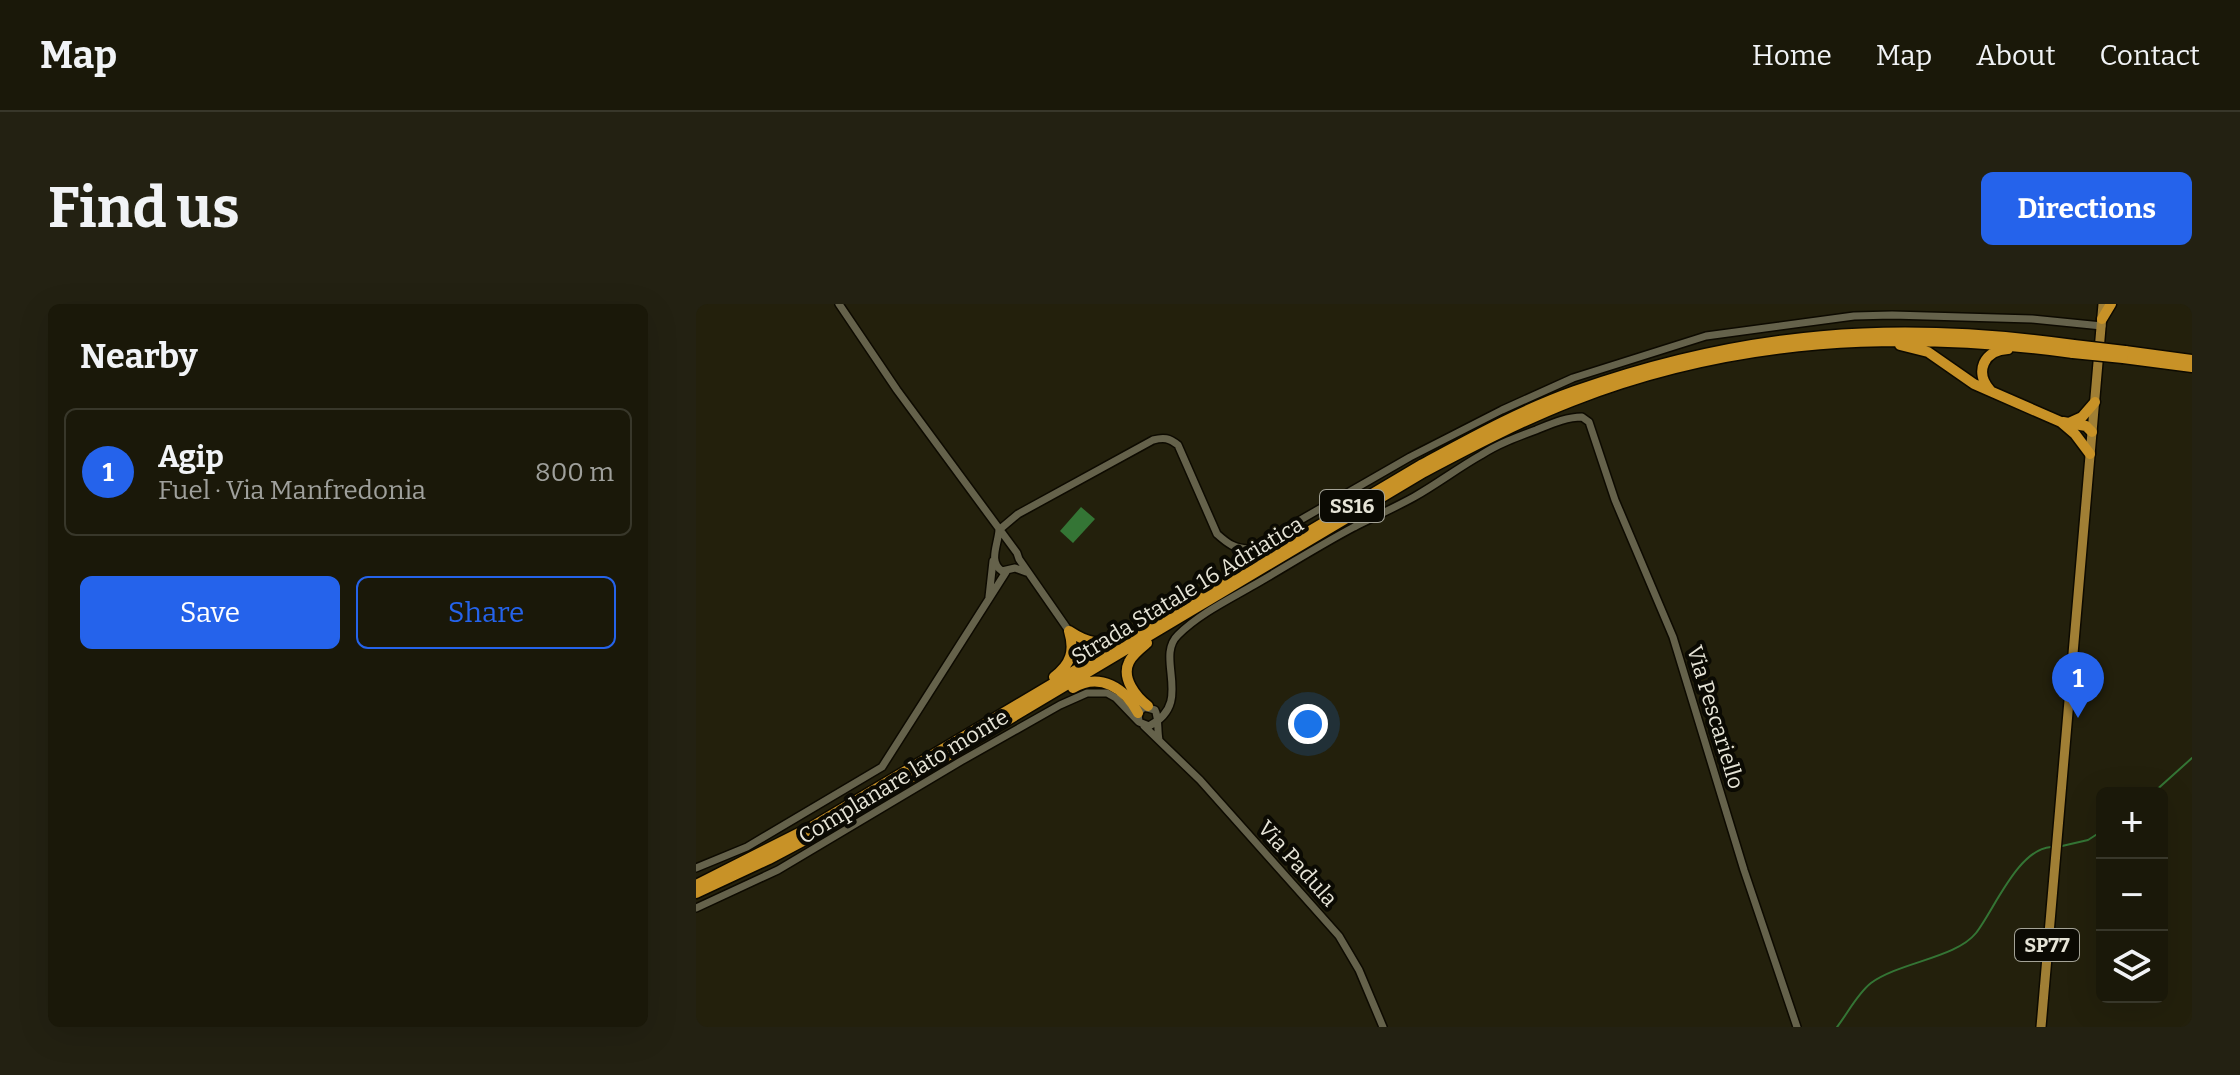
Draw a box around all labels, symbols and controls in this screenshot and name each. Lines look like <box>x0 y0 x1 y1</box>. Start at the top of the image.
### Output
text: Map <box>40 32 117 78</box>
text: Home <box>1752 39 1832 72</box>
text: Map <box>1876 39 1932 72</box>
text: About <box>1976 39 2056 72</box>
text: Contact <box>2100 39 2200 72</box>
button: Directions <box>1981 172 2192 245</box>
text: Find us <box>48 175 240 242</box>
text: Nearby <box>80 336 198 377</box>
text: Agip <box>158 439 224 475</box>
text: 1 <box>102 457 114 488</box>
text: 800 m <box>535 457 614 488</box>
text: Fuel · Via Manfredonia <box>158 475 426 506</box>
road number: SS16 <box>1320 490 1384 522</box>
street label: Strada Statale 16 Adriatica <box>1066 510 1308 670</box>
button: Save <box>80 576 340 649</box>
button: Share <box>356 576 616 649</box>
street label: Via Pescariello <box>1681 642 1750 792</box>
pin: 1 <box>2052 652 2104 718</box>
street label: Complanare lato monte <box>793 703 1013 850</box>
your location <box>1288 704 1328 744</box>
map controls <box>2096 787 2168 1003</box>
button: + <box>2096 787 2168 859</box>
street label: Via Padula <box>1252 815 1343 912</box>
button: − <box>2096 859 2168 931</box>
road number: SP77 <box>2015 929 2079 961</box>
button: layers <box>2096 931 2168 1003</box>

